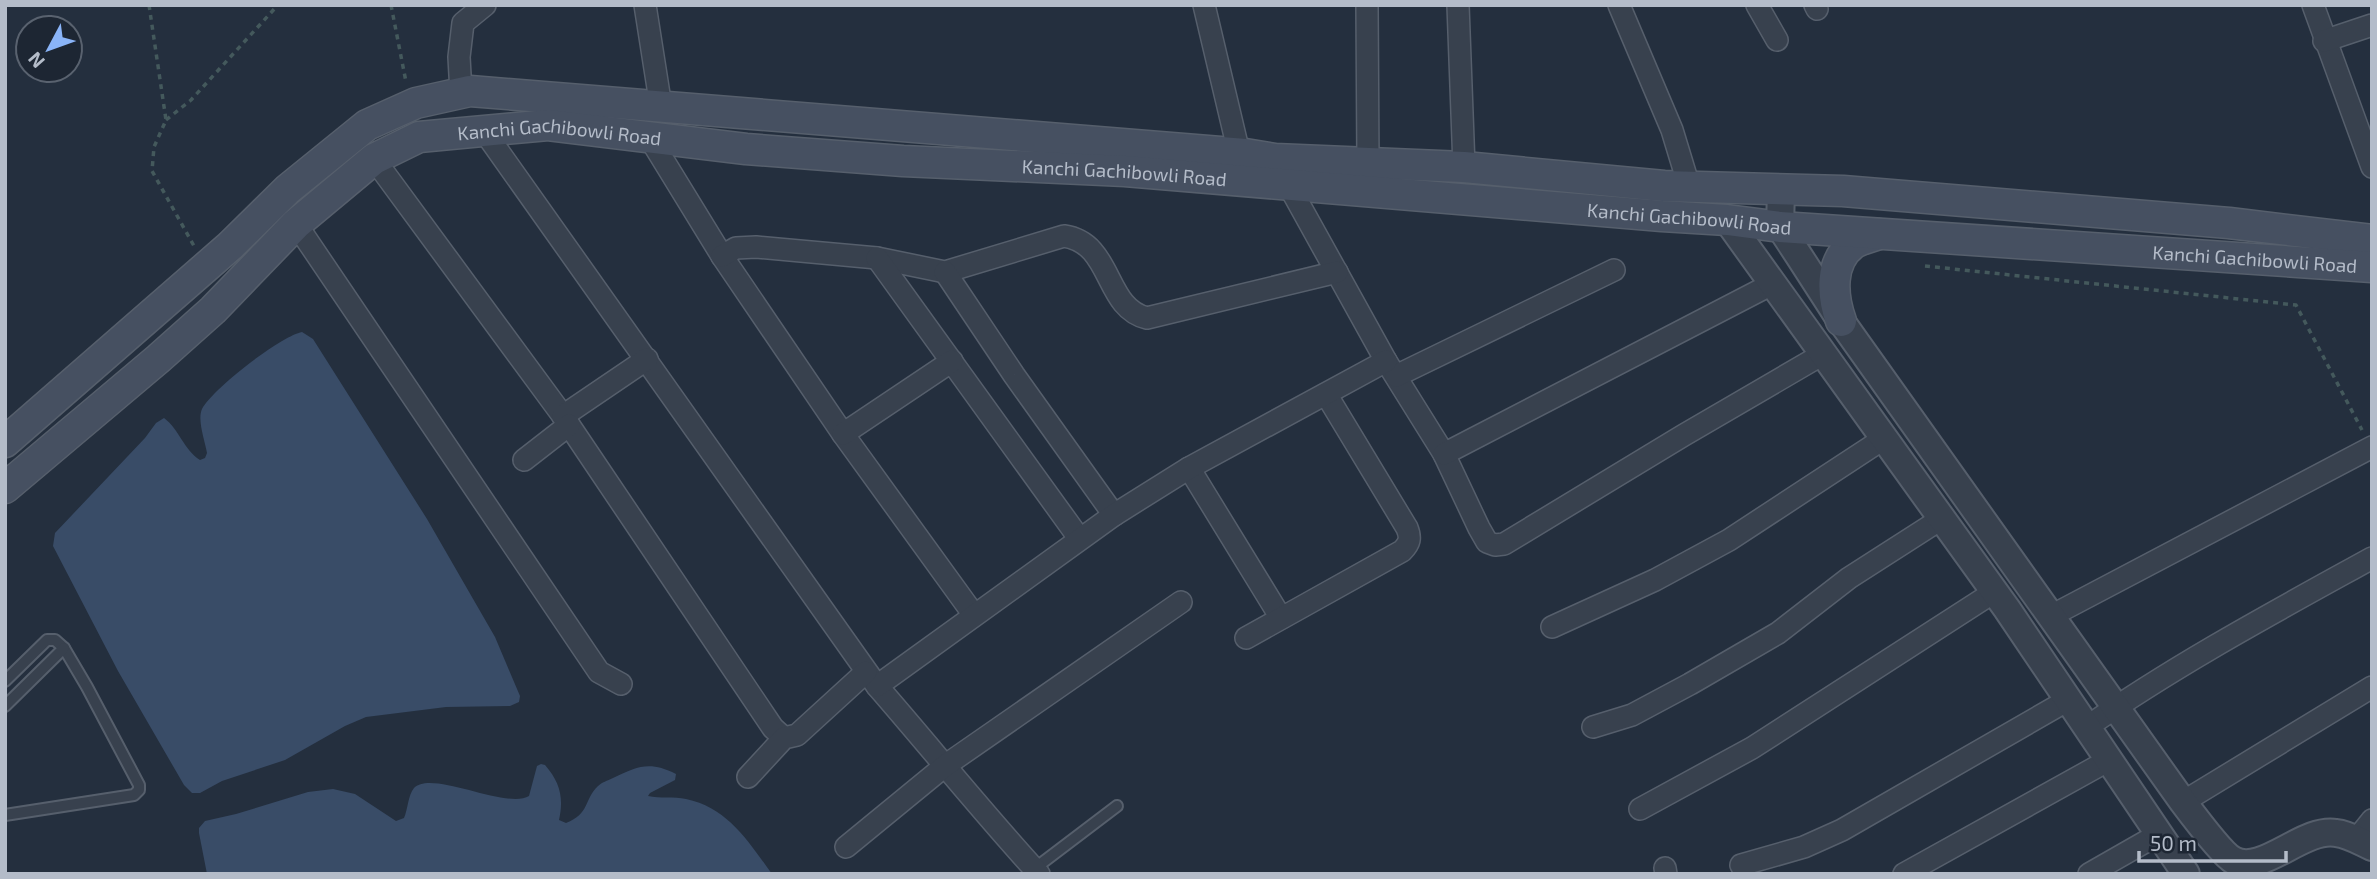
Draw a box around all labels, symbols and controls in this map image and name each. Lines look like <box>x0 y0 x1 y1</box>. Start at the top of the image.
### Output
north arrow <box>14 14 84 84</box>
text: N <box>23 48 49 73</box>
street label: Kanchi Gachibowli Road <box>456 113 663 150</box>
street label: Kanchi Gachibowli Road <box>1021 154 1228 190</box>
street label: Kanchi Gachibowli Road <box>1586 198 1792 239</box>
street label: Kanchi Gachibowli Road <box>2152 240 2358 277</box>
scale bar <box>2139 820 2286 864</box>
text: 50 m <box>2150 830 2197 855</box>

